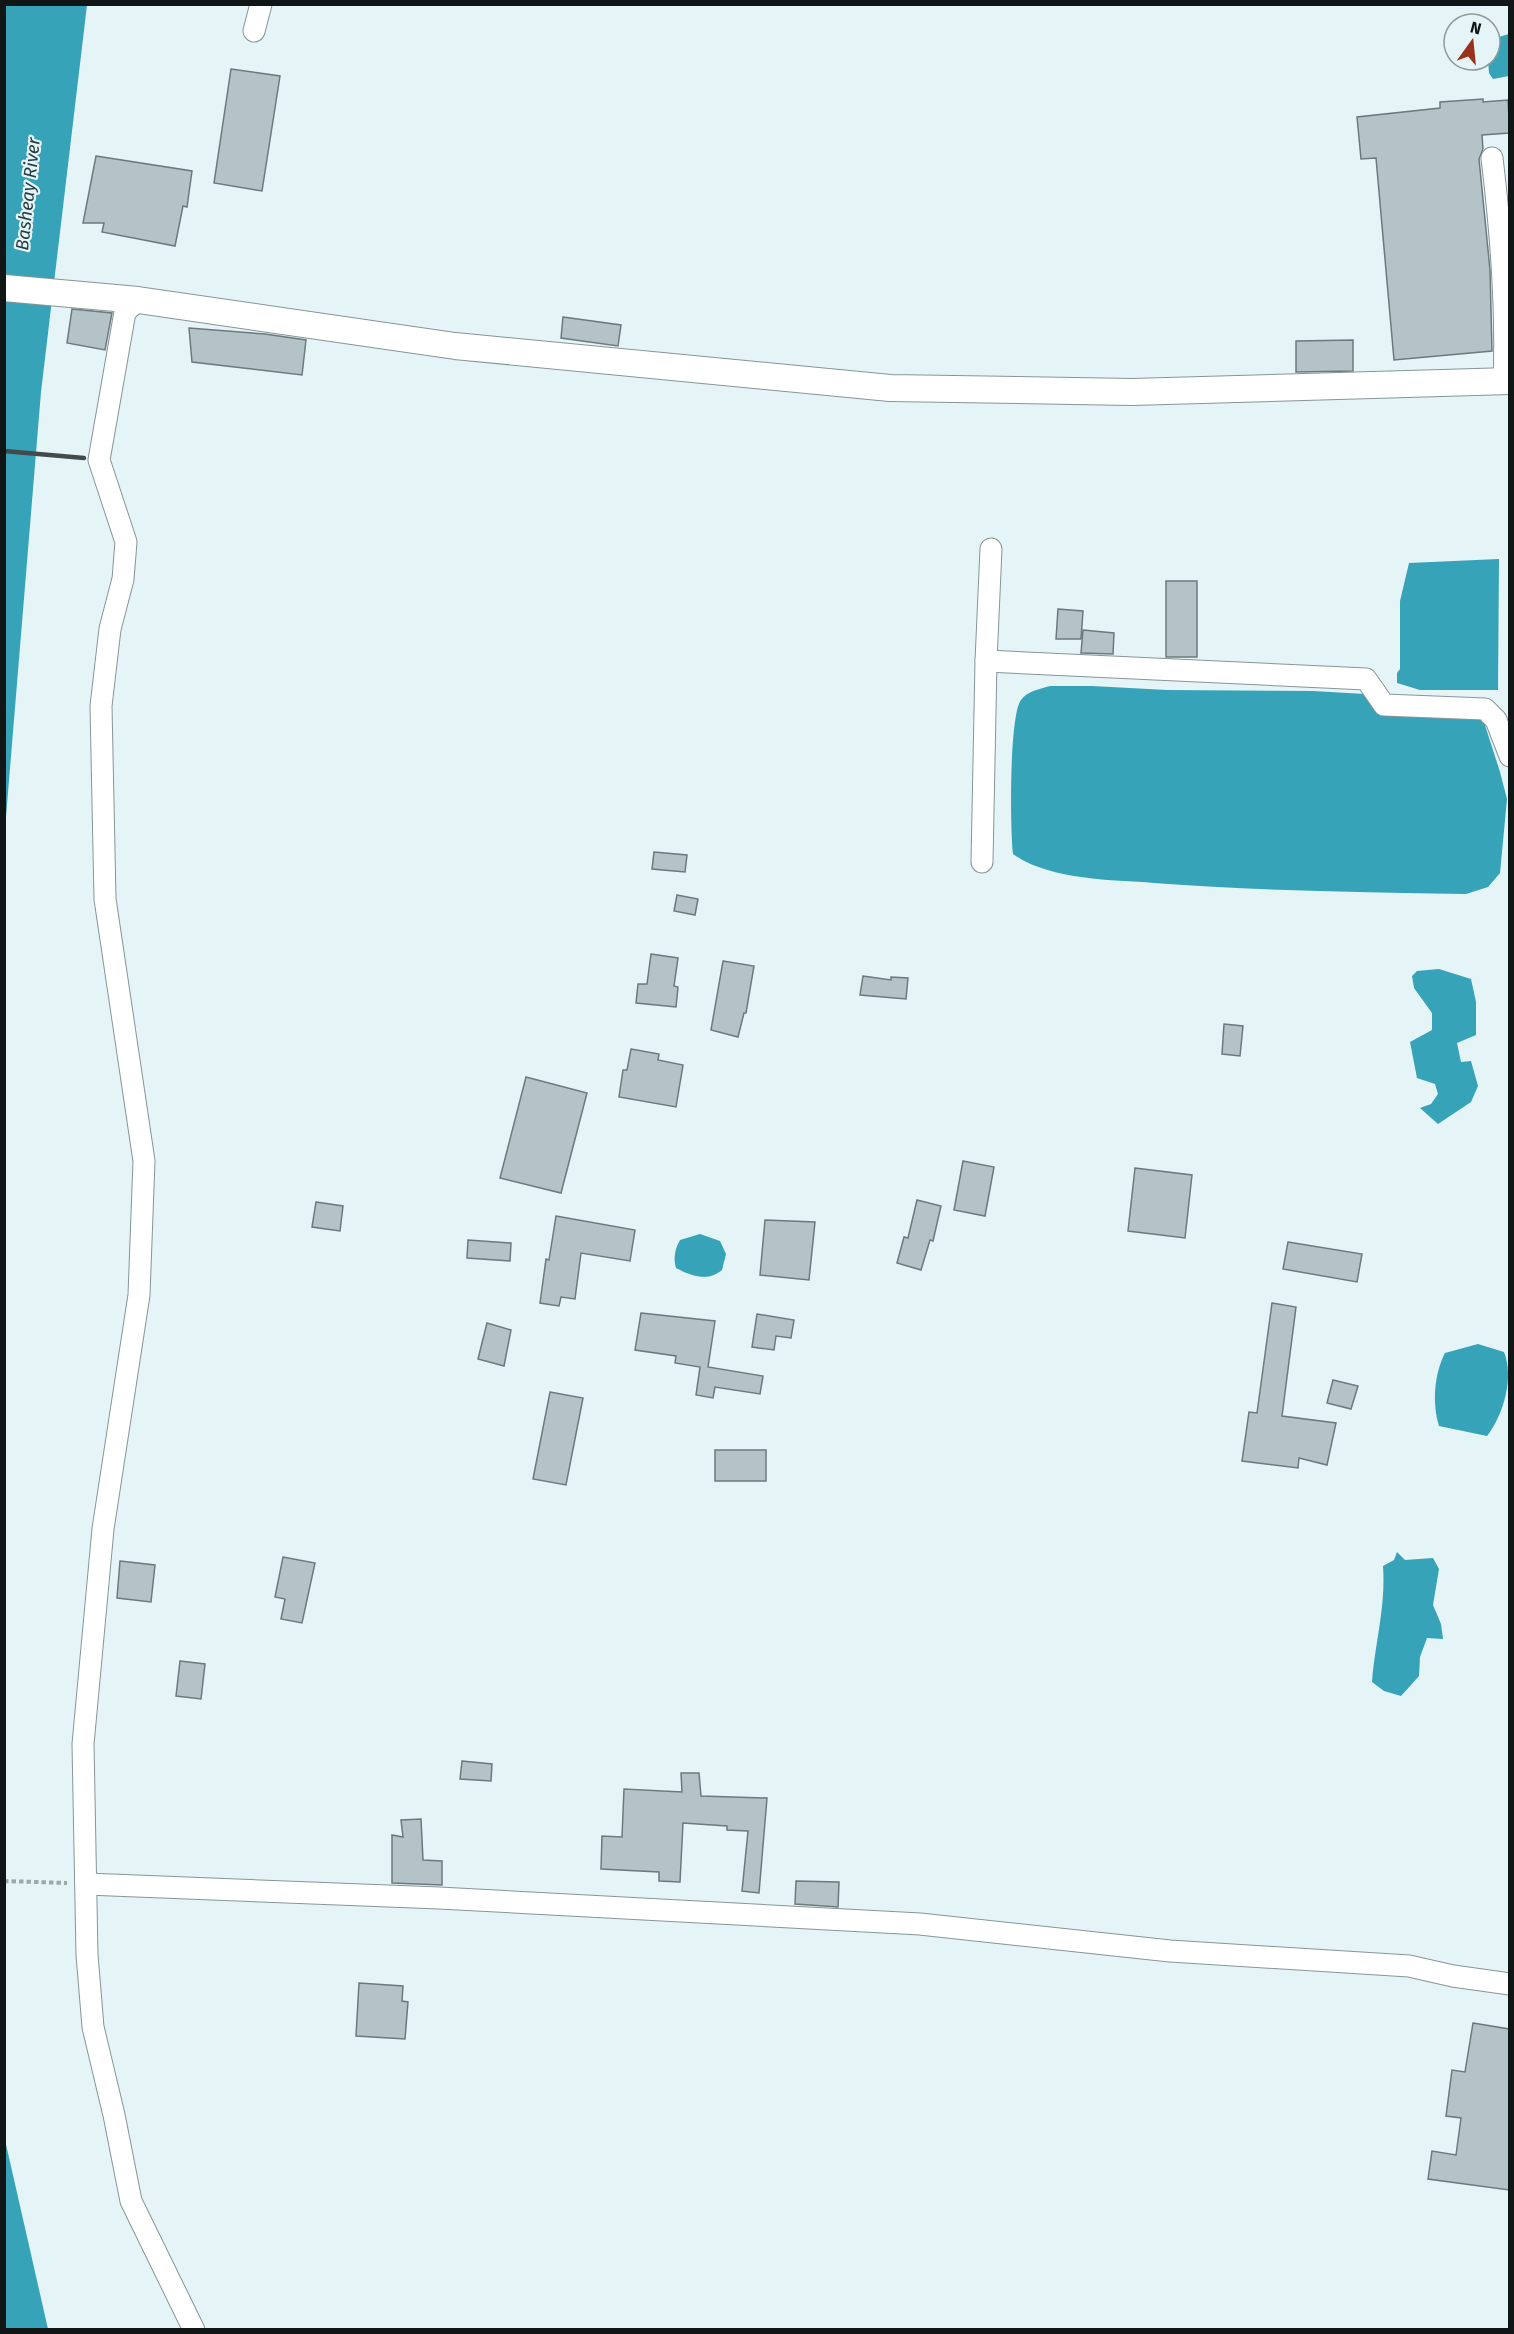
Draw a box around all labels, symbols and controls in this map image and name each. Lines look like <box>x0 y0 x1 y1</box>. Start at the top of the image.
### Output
north arrow <box>1442 12 1502 72</box>
text: N <box>1468 17 1483 39</box>
water label: Basheay River <box>11 135 45 251</box>

